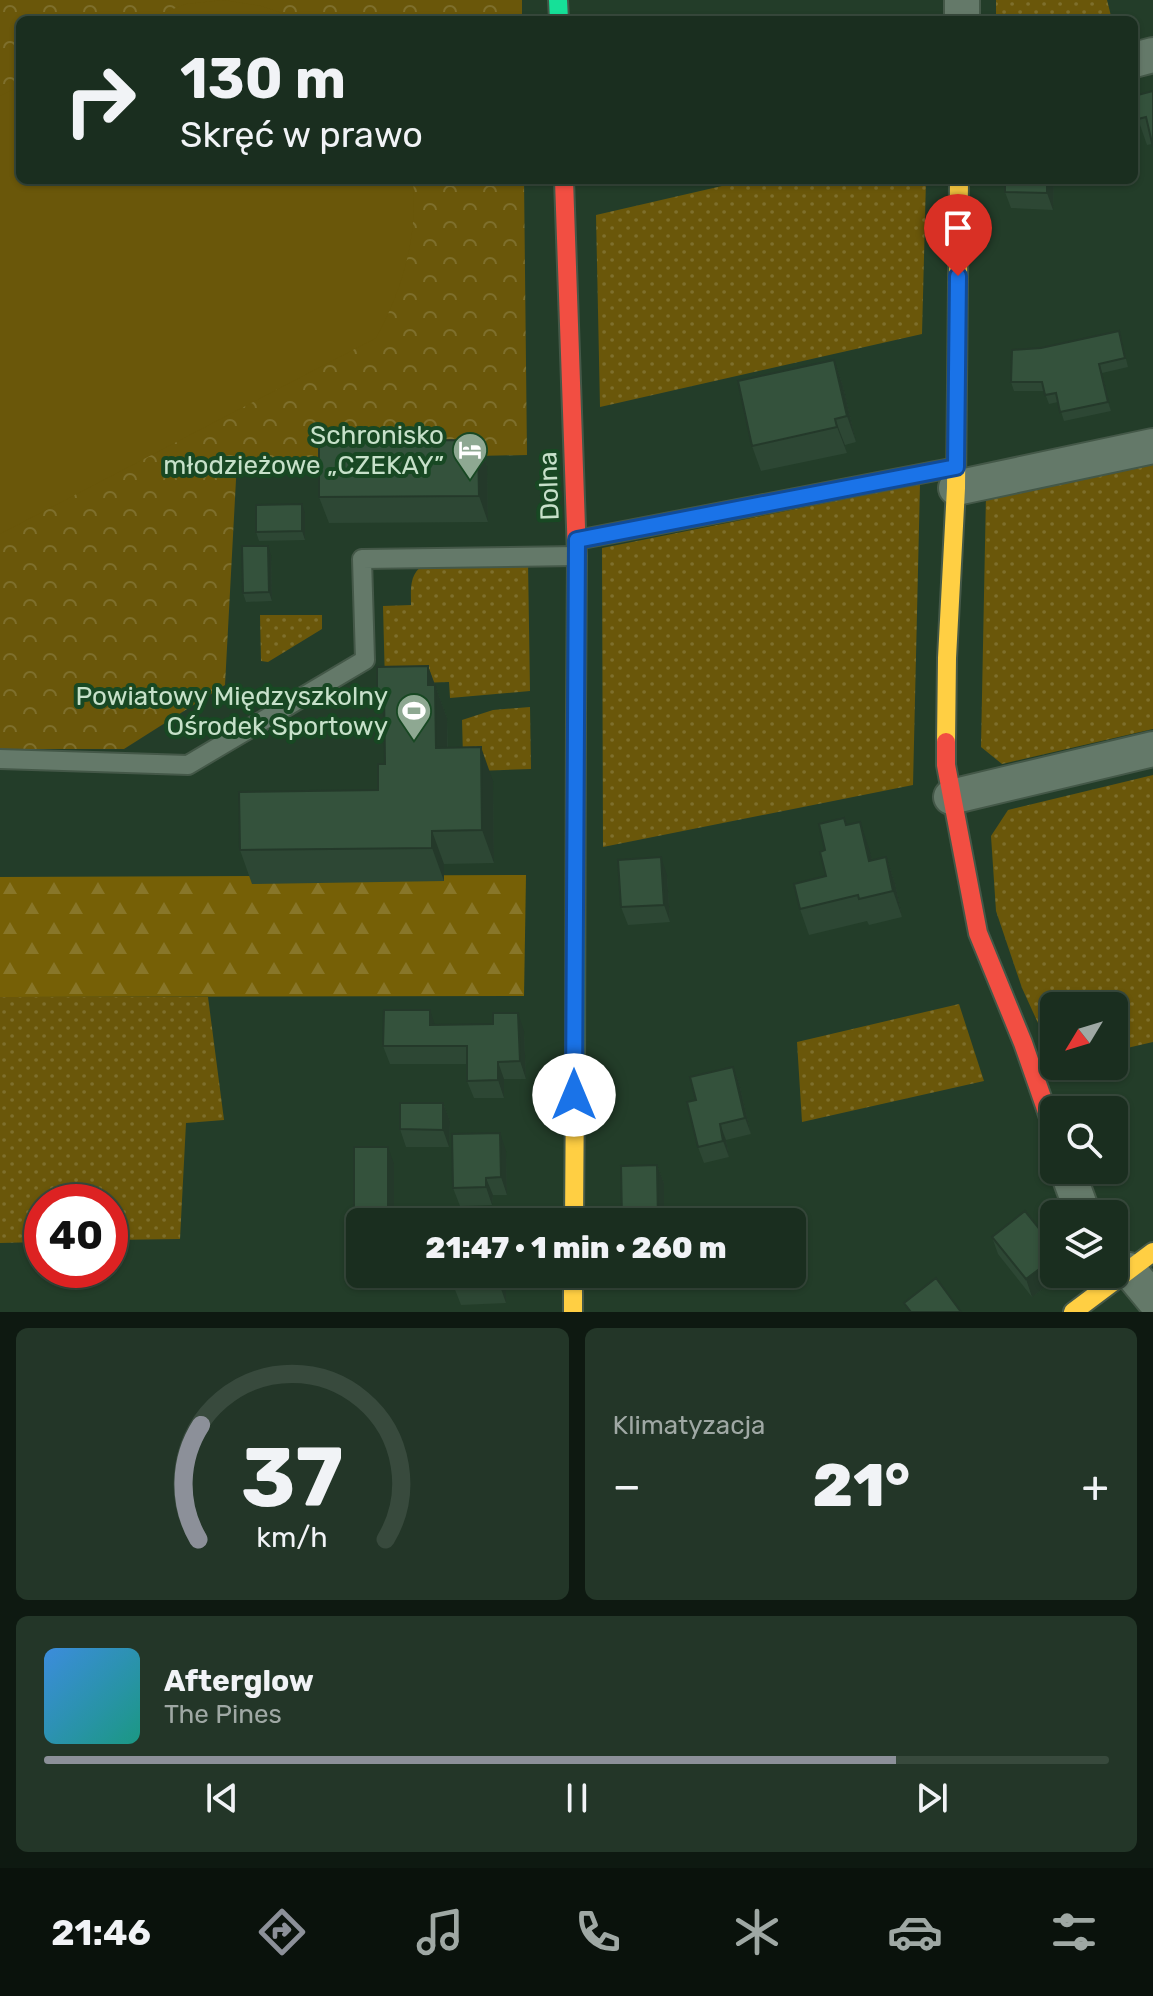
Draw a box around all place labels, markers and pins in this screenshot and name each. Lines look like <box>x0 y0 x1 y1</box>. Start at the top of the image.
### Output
pin <box>924 194 992 276</box>
place label: Schronisko młodzieżowe „CZEKAY” <box>163 420 444 481</box>
hotel icon: Schronisko młodzieżowe „CZEKAY” <box>451 431 489 481</box>
place label: Powiatowy Międzyszkolny Ośrodek Sportowy <box>76 681 388 742</box>
sports icon: Powiatowy Międzyszkolny Ośrodek Sportowy <box>395 692 433 742</box>

